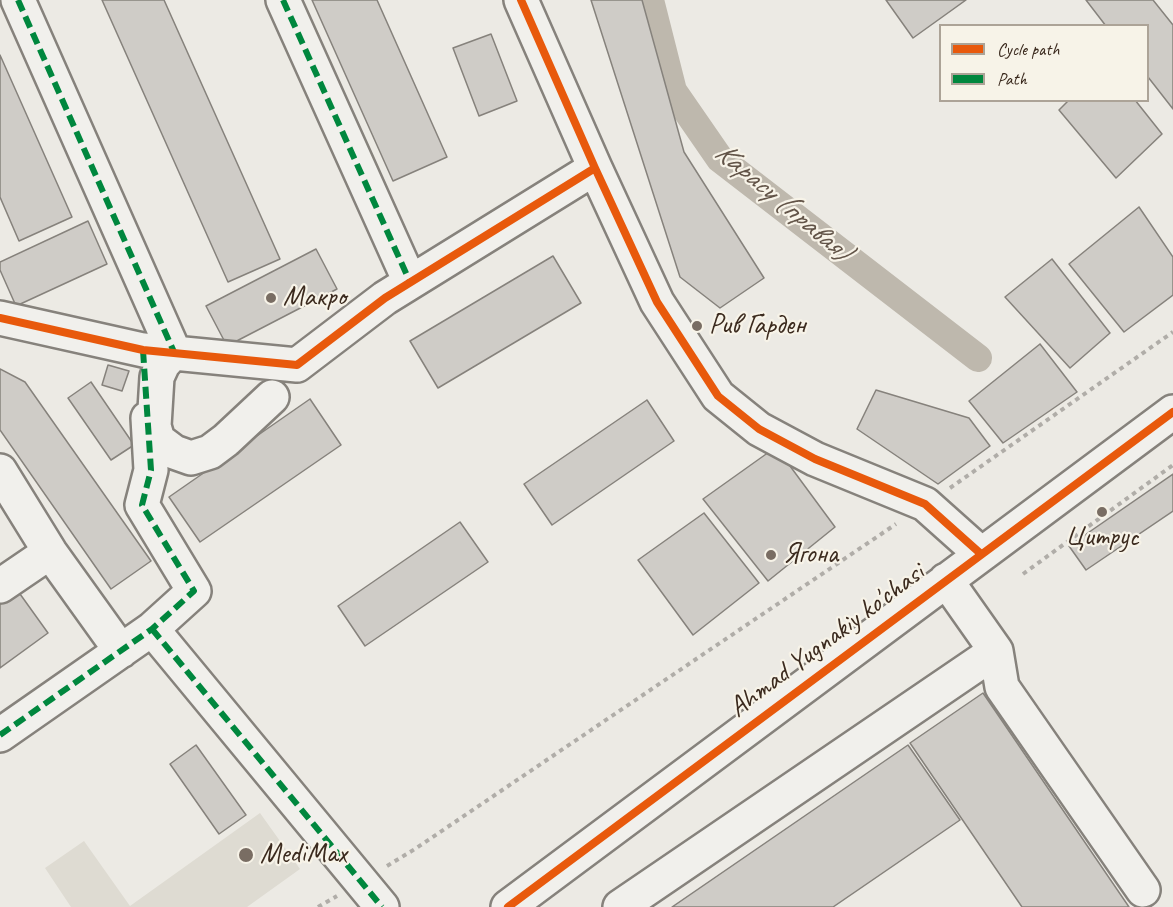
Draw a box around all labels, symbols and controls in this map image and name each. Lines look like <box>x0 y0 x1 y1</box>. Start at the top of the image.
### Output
legend <box>939 24 1149 102</box>
text: Cycle path <box>997 38 1059 60</box>
text: Path <box>997 68 1027 90</box>
water label: Карасу (правая) <box>707 135 857 269</box>
place label: Макро <box>283 281 346 315</box>
marker: Макро <box>264 291 278 305</box>
place label: Рив Гарден <box>709 309 806 343</box>
marker: Рив Гарден <box>690 319 704 333</box>
marker: Цитрус <box>1095 505 1109 519</box>
place label: Цитрус <box>1065 521 1139 555</box>
place label: Ягона <box>783 538 838 572</box>
marker: Ягона <box>764 548 778 562</box>
street label: Ahmad Yugnakiy ko'chasi <box>723 557 931 725</box>
place label: MediMax <box>260 838 347 872</box>
marker: MediMax <box>237 846 255 864</box>

